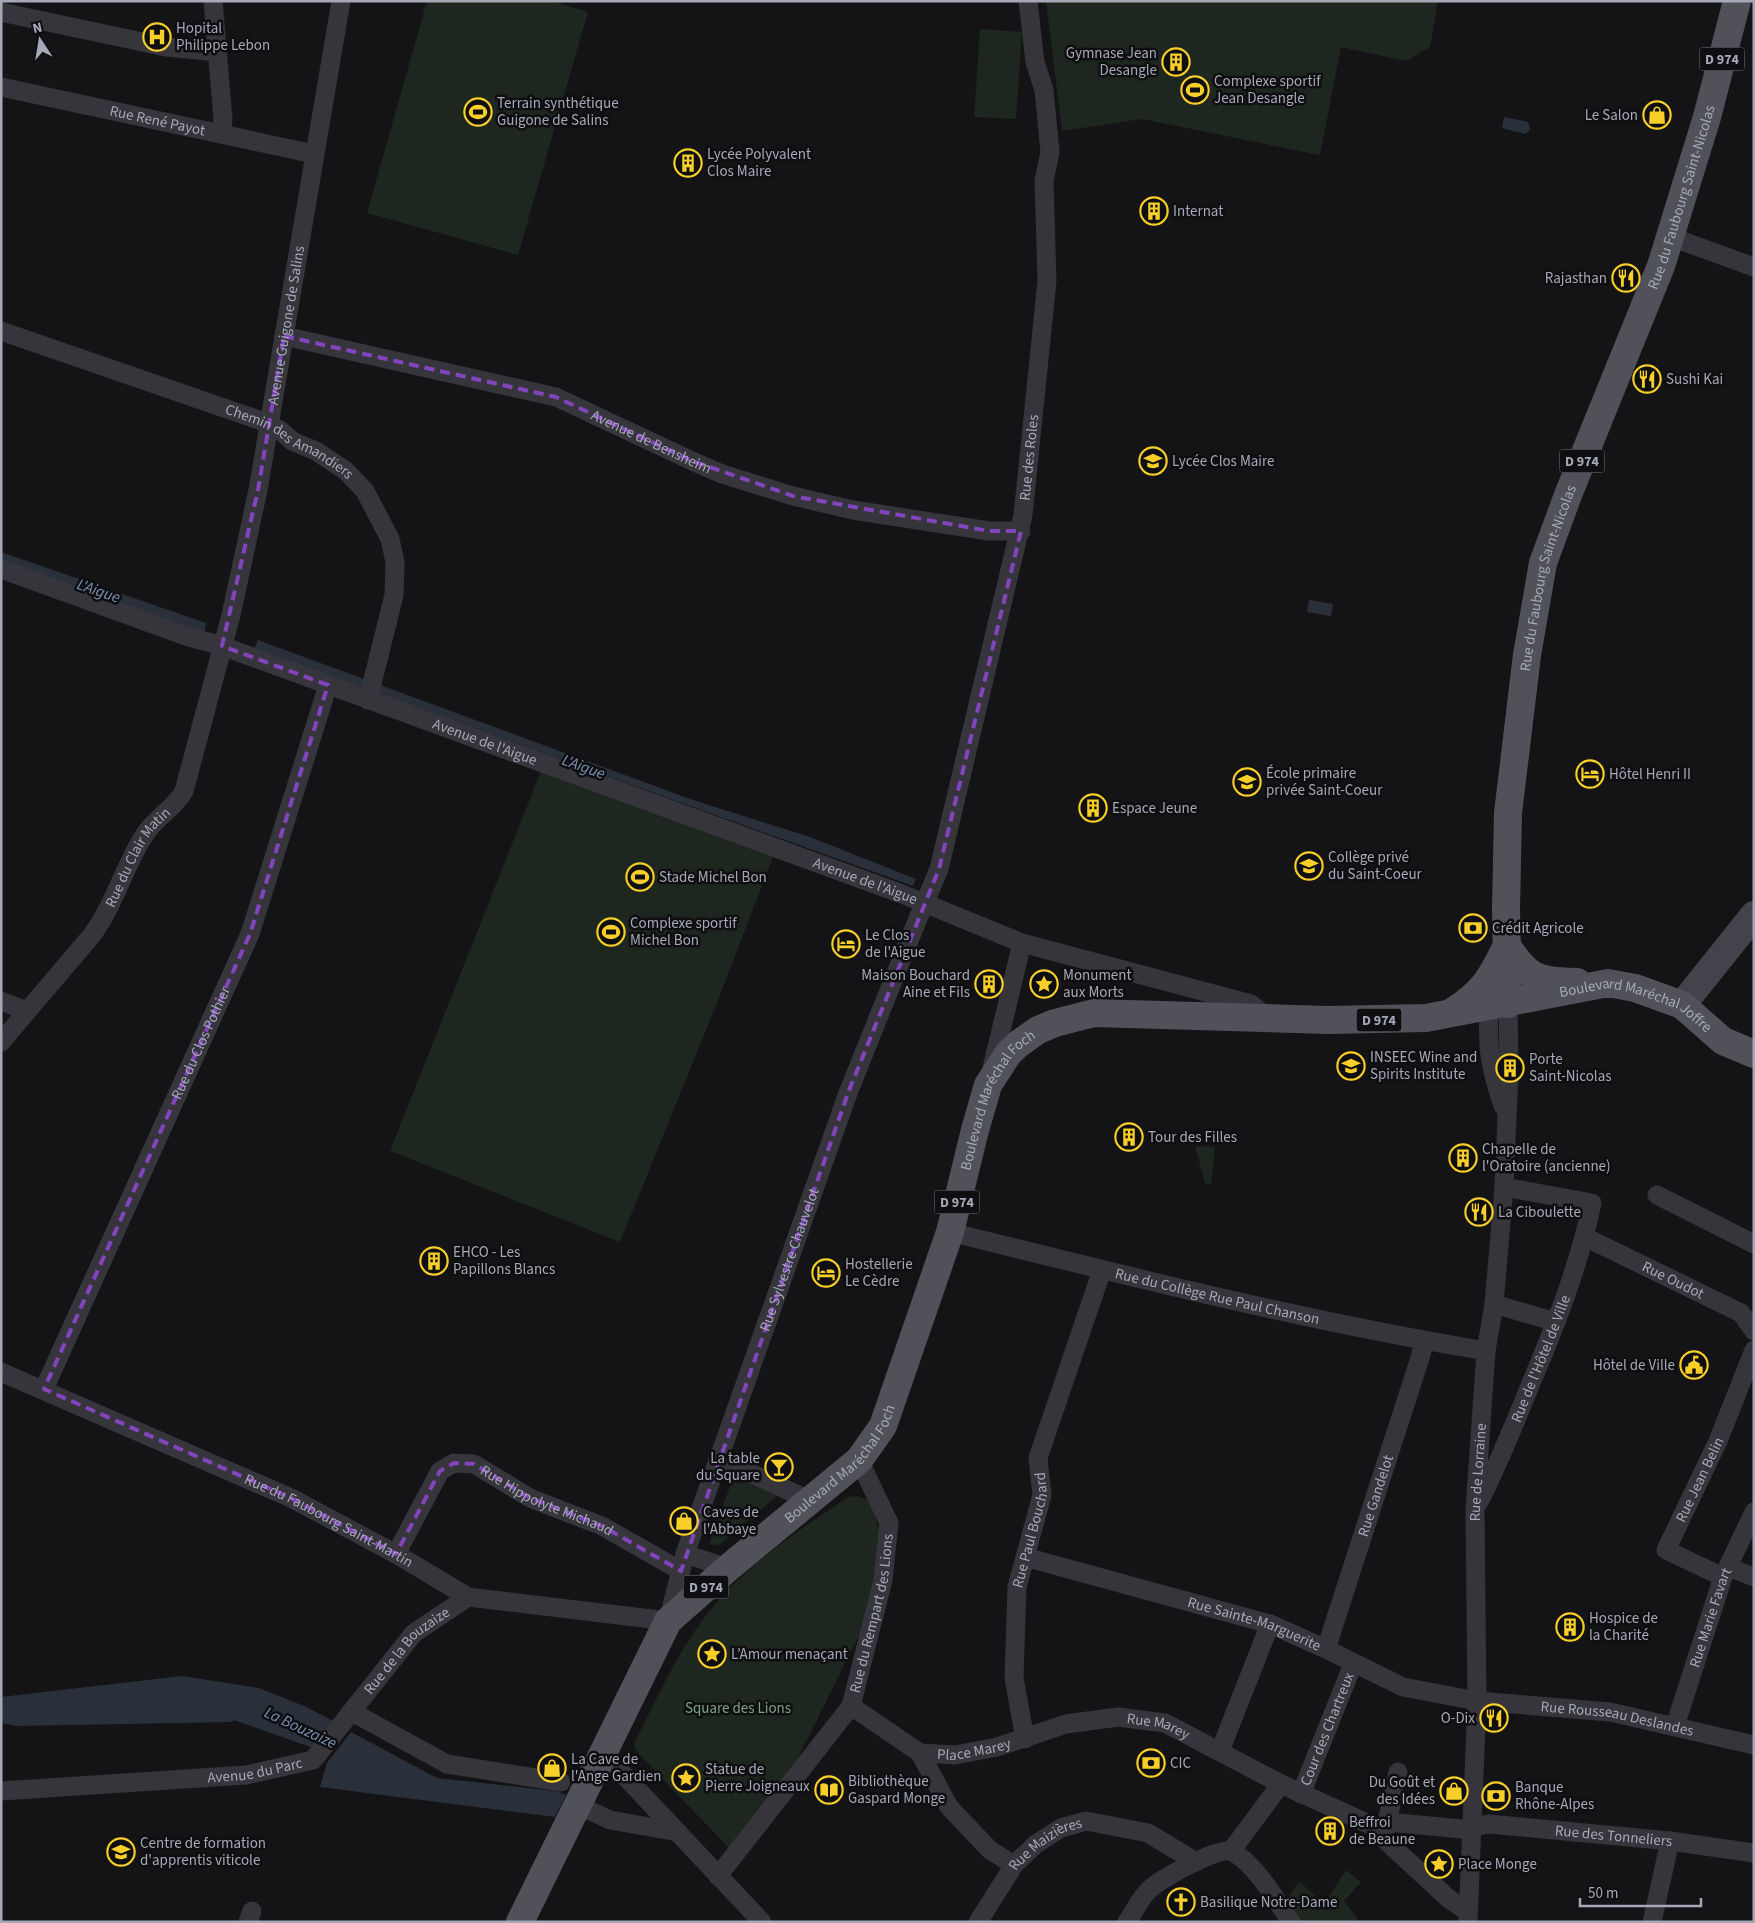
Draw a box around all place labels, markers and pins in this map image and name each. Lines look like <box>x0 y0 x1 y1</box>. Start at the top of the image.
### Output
place label: Hopital Philippe Lebon <box>176 18 270 56</box>
hospital icon: Hopital Philippe Lebon <box>142 22 172 52</box>
place label: Gymnase Jean Desangle <box>1066 43 1157 81</box>
building icon: Gymnase Jean Desangle <box>1161 47 1191 77</box>
place label: Complexe sportif Jean Desangle <box>1214 71 1321 109</box>
sports icon: Complexe sportif Jean Desangle <box>1180 75 1210 105</box>
place label: Terrain synthétique Guigone de Salins <box>497 93 619 131</box>
sports icon: Terrain synthétique Guigone de Salins <box>463 97 493 127</box>
shop icon: Le Salon <box>1642 100 1672 130</box>
place label: Le Salon <box>1585 105 1638 126</box>
place label: Lycée Polyvalent Clos Maire <box>707 144 811 182</box>
building icon: Lycée Polyvalent Clos Maire <box>673 148 703 178</box>
building icon: Internat <box>1139 196 1169 226</box>
place label: Internat <box>1173 201 1223 222</box>
restaurant icon: Rajasthan <box>1611 263 1641 293</box>
place label: Rajasthan <box>1545 268 1607 289</box>
restaurant icon: Sushi Kai <box>1632 364 1662 394</box>
place label: Sushi Kai <box>1666 369 1723 390</box>
school or university icon: Lycée Clos Maire <box>1138 446 1168 476</box>
place label: Lycée Clos Maire <box>1172 451 1275 472</box>
hotel icon: Hôtel Henri II <box>1575 759 1605 789</box>
place label: École primaire privée Saint-Coeur <box>1266 763 1383 801</box>
place label: Hôtel Henri II <box>1609 764 1691 785</box>
school or university icon: École primaire privée Saint-Coeur <box>1232 767 1262 797</box>
building icon: Espace Jeune <box>1078 793 1108 823</box>
place label: Espace Jeune <box>1112 798 1197 819</box>
place label: Collège privé du Saint-Coeur <box>1328 847 1423 885</box>
school or university icon: Collège privé du Saint-Coeur <box>1294 851 1324 881</box>
sports icon: Stade Michel Bon <box>625 862 655 892</box>
place label: Stade Michel Bon <box>659 867 767 888</box>
place label: Complexe sportif Michel Bon <box>630 913 737 951</box>
bank icon: Crédit Agricole <box>1458 913 1488 943</box>
sports icon: Complexe sportif Michel Bon <box>596 917 626 947</box>
place label: Crédit Agricole <box>1492 918 1584 939</box>
place label: Le Clos de l'Aigue <box>865 925 926 963</box>
hotel icon: Le Clos de l'Aigue <box>831 929 861 959</box>
place label: Maison Bouchard Aine et Fils <box>861 965 970 1003</box>
place label: Monument aux Morts <box>1063 965 1132 1003</box>
building icon: Maison Bouchard Aine et Fils <box>974 969 1004 999</box>
place icon: Monument aux Morts <box>1029 969 1059 999</box>
place label: INSEEC Wine and Spirits Institute <box>1370 1047 1477 1085</box>
place label: Porte Saint-Nicolas <box>1529 1049 1612 1087</box>
school or university icon: INSEEC Wine and Spirits Institute <box>1336 1051 1366 1081</box>
building icon: Porte Saint-Nicolas <box>1495 1053 1525 1083</box>
building icon: Tour des Filles <box>1114 1122 1144 1152</box>
place label: Tour des Filles <box>1148 1127 1237 1148</box>
place label: Chapelle de l'Oratoire (ancienne) <box>1482 1139 1611 1177</box>
building icon: Chapelle de l'Oratoire (ancienne) <box>1448 1143 1478 1173</box>
restaurant icon: La Ciboulette <box>1464 1197 1494 1227</box>
place label: La Ciboulette <box>1498 1202 1581 1223</box>
place label: EHCO - Les Papillons Blancs <box>453 1242 555 1280</box>
building icon: EHCO - Les Papillons Blancs <box>419 1246 449 1276</box>
place label: Hostellerie Le Cèdre <box>845 1254 913 1292</box>
hotel icon: Hostellerie Le Cèdre <box>811 1258 841 1288</box>
public building icon: Hôtel de Ville <box>1679 1350 1709 1380</box>
place label: Hôtel de Ville <box>1593 1355 1675 1376</box>
place label: La table du Square <box>696 1448 760 1486</box>
bar icon: La table du Square <box>764 1452 794 1482</box>
place label: Caves de l'Abbaye <box>703 1502 759 1540</box>
shop icon: Caves de l'Abbaye <box>669 1506 699 1536</box>
place label: Hospice de la Charité <box>1589 1608 1658 1646</box>
building icon: Hospice de la Charité <box>1555 1612 1585 1642</box>
place icon: L’Amour menaçant <box>697 1639 727 1669</box>
place label: L’Amour menaçant <box>731 1644 848 1665</box>
restaurant icon: O-Dix <box>1479 1703 1509 1733</box>
place label: O-Dix <box>1441 1708 1475 1729</box>
bank icon: CIC <box>1136 1748 1166 1778</box>
place label: La Cave de l'Ange Gardien <box>571 1749 661 1787</box>
shop icon: La Cave de l'Ange Gardien <box>537 1753 567 1783</box>
place label: CIC <box>1170 1753 1192 1774</box>
place label: Statue de Pierre Joigneaux <box>705 1759 810 1797</box>
place icon: Statue de Pierre Joigneaux <box>671 1763 701 1793</box>
place label: Bibliothèque Gaspard Monge <box>848 1771 945 1809</box>
place label: Du Goût et des Idées <box>1369 1772 1435 1810</box>
library icon: Bibliothèque Gaspard Monge <box>814 1775 844 1805</box>
shop icon: Du Goût et des Idées <box>1439 1776 1469 1806</box>
place label: Banque Rhône-Alpes <box>1515 1777 1594 1815</box>
bank icon: Banque Rhône-Alpes <box>1481 1781 1511 1811</box>
place label: Beffroi de Beaune <box>1349 1812 1415 1850</box>
building icon: Beffroi de Beaune <box>1315 1816 1345 1846</box>
place label: Centre de formation d'apprentis viticole <box>140 1833 266 1871</box>
school or university icon: Centre de formation d'apprentis viticole <box>106 1837 136 1867</box>
place icon: Place Monge <box>1424 1849 1454 1879</box>
place label: Place Monge <box>1458 1854 1537 1875</box>
church icon: Basilique Notre-Dame <box>1166 1887 1196 1917</box>
place label: Basilique Notre-Dame <box>1200 1892 1337 1913</box>

